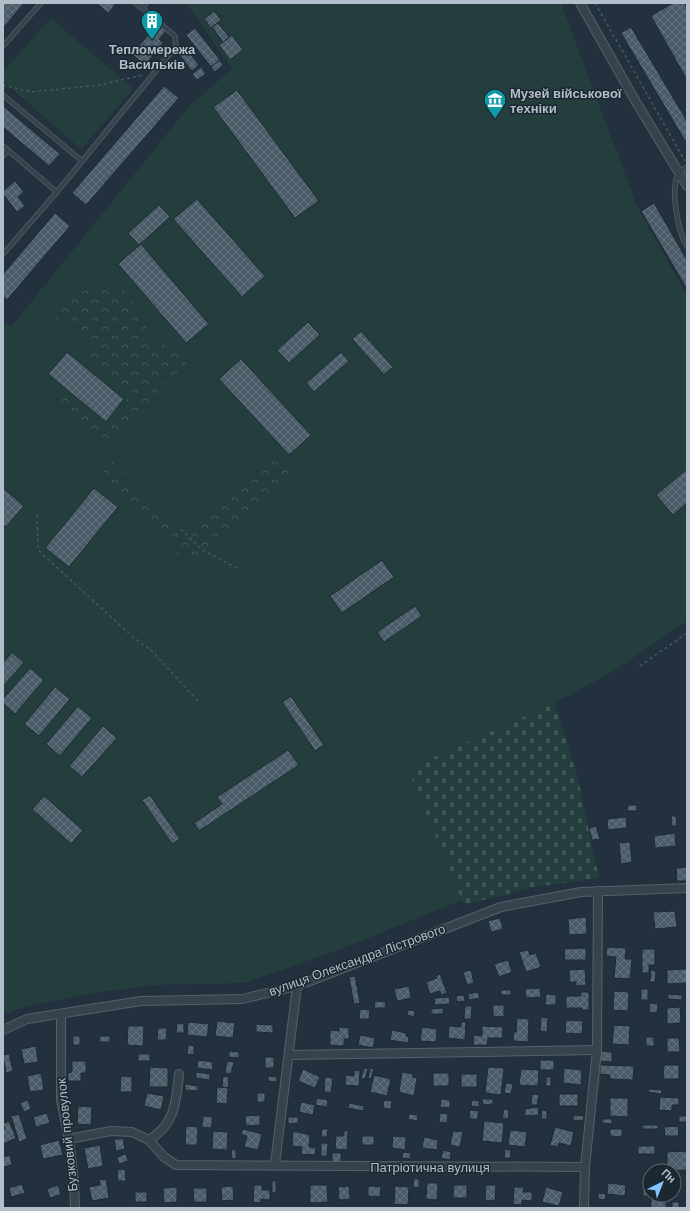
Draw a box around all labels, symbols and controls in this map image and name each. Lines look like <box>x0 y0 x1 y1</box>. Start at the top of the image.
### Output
building icon: Тепломережа Васильків <box>139 8 165 41</box>
place label: Тепломережа Васильків <box>109 42 196 72</box>
place label: Музей військової техніки <box>510 86 622 116</box>
museum icon: Музей військової техніки <box>482 87 508 120</box>
street label: вулиця Олександра Лістрового <box>267 921 447 999</box>
street label: Бузковий провулок <box>54 1077 80 1192</box>
street label: Патріотична вулиця <box>370 1160 490 1175</box>
north arrow <box>642 1163 682 1203</box>
text: Пн <box>659 1166 678 1185</box>

